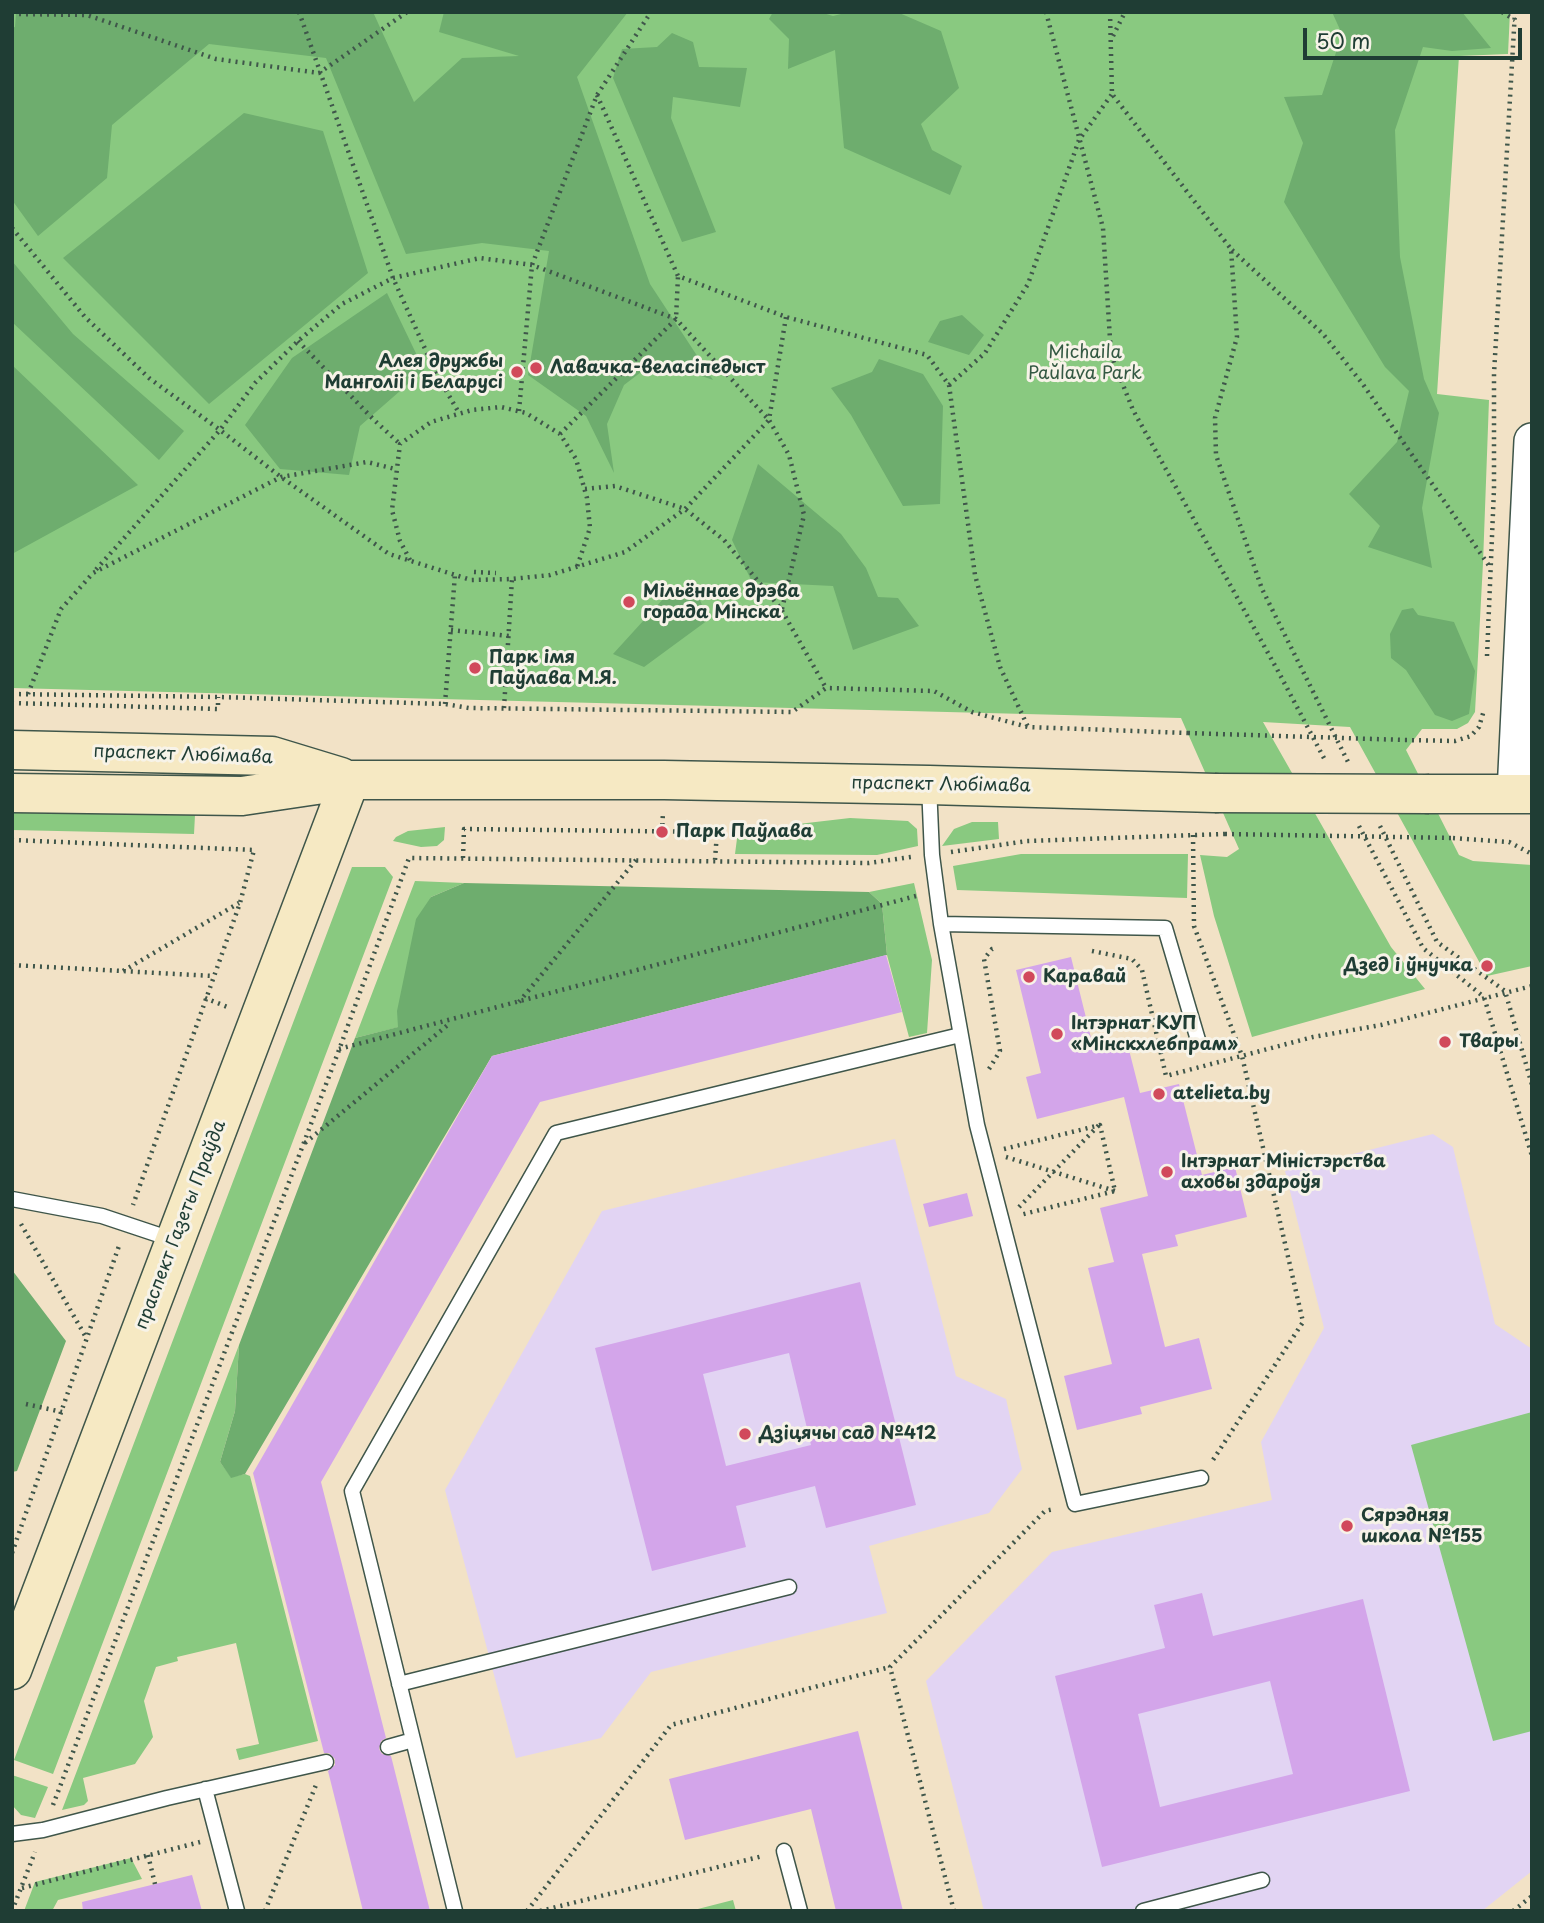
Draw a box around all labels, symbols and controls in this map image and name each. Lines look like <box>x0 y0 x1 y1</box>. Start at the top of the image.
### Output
scale bar <box>1306 14 1525 58</box>
text: 50 m <box>1316 24 1370 56</box>
park label: Michaila Paŭlava Park <box>1028 342 1142 384</box>
place label: Алея дружбы Манголіі і Беларусі <box>324 351 503 394</box>
place label: Лавачка-веласіпедыст <box>550 357 765 379</box>
marker: Лавачка-веласіпедыст <box>528 360 544 376</box>
marker: Алея дружбы Манголіі і Беларусі <box>509 364 525 380</box>
place label: Мільённае дрэва горада Мінска <box>643 581 800 624</box>
marker: Мільённае дрэва горада Мінска <box>621 594 637 610</box>
place label: Парк імя Паўлава М.Я. <box>489 647 617 690</box>
marker: Парк імя Паўлава М.Я. <box>467 660 483 676</box>
street label: праспект Любімава <box>93 741 273 769</box>
street label: праспект Любімава <box>851 773 1031 797</box>
place label: Парк Паўлава <box>676 821 813 843</box>
marker: Парк Паўлава <box>654 824 670 840</box>
place label: Дзед і ўнучка <box>1344 955 1473 977</box>
marker: Дзед і ўнучка <box>1479 958 1495 974</box>
place label: Каравай <box>1043 966 1126 988</box>
marker: Каравай <box>1021 969 1037 985</box>
place label: Інтэрнат КУП «Мінскхлебпрам» <box>1071 1013 1238 1056</box>
marker: Інтэрнат КУП «Мінскхлебпрам» <box>1049 1026 1065 1042</box>
place label: Твары <box>1459 1031 1519 1053</box>
marker: Твары <box>1437 1034 1453 1050</box>
place label: atelieta.by <box>1173 1083 1270 1105</box>
marker: atelieta.by <box>1151 1086 1167 1102</box>
street label: праспект Газеты Праўда <box>131 1117 231 1333</box>
place label: Інтэрнат Міністэрства аховы здароўя <box>1181 1151 1386 1194</box>
marker: Інтэрнат Міністэрства аховы здароўя <box>1159 1164 1175 1180</box>
place label: Дзіцячы сад №412 <box>759 1423 936 1445</box>
marker: Дзіцячы сад №412 <box>737 1426 753 1442</box>
place label: Сярэдняя школа №155 <box>1361 1505 1483 1548</box>
marker: Сярэдняя школа №155 <box>1339 1518 1355 1534</box>

